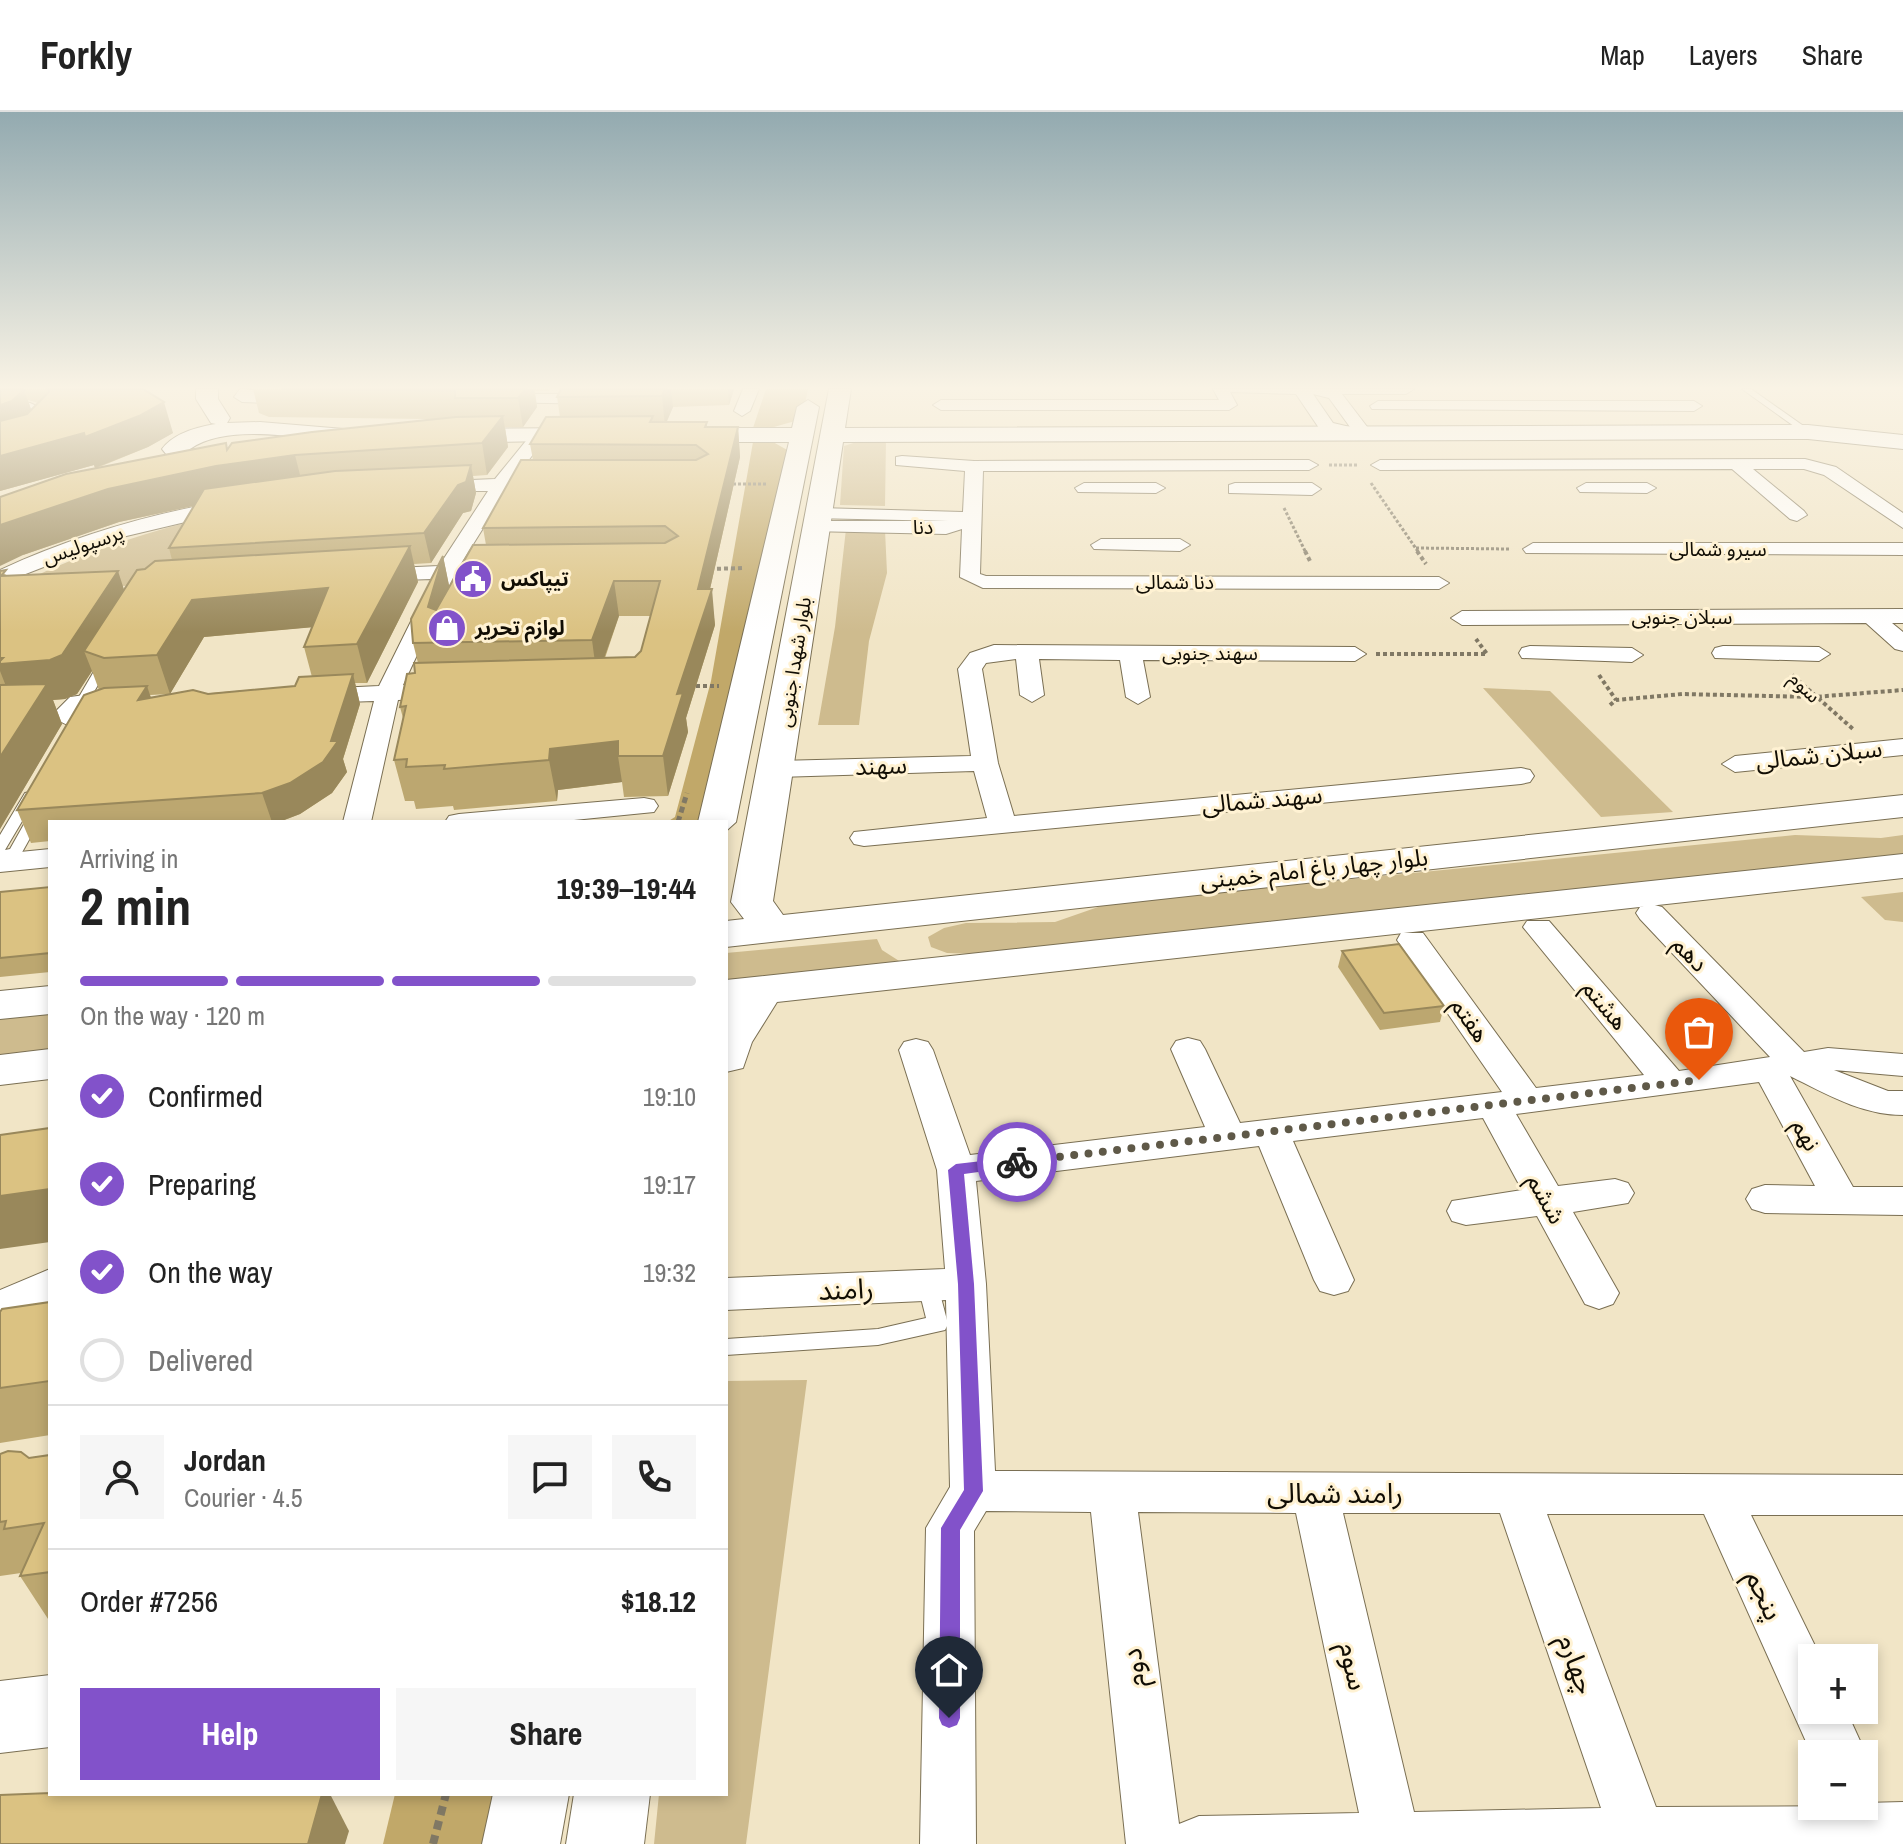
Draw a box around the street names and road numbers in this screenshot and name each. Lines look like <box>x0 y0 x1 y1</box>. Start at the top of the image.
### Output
street label: دنا <box>913 513 933 540</box>
street label: پرسپولیس <box>39 518 127 571</box>
street label: سیرو شمالی <box>1669 535 1767 562</box>
street label: دنا شمالی <box>1136 568 1214 595</box>
street label: بلوار شهدا جنوبی <box>770 595 817 729</box>
street label: سبلان جنوبی <box>1632 603 1732 630</box>
street label: سهند جنوبی <box>1162 639 1258 666</box>
street label: سوم <box>1782 665 1827 710</box>
street label: سبلان شمالی <box>1754 731 1884 777</box>
street label: سهند <box>854 748 907 782</box>
street label: سهند شمالی <box>1200 778 1324 820</box>
street label: بلوار چهار باغ امام خمینی <box>1198 840 1430 899</box>
street label: دهم <box>1664 928 1716 980</box>
street label: هشتم <box>1574 972 1636 1038</box>
street label: هفتم <box>1442 991 1498 1049</box>
street label: نهم <box>1783 1113 1829 1157</box>
street label: ششم <box>1518 1168 1574 1230</box>
street label: رامند <box>818 1269 874 1309</box>
street label: رامند شمالی <box>1267 1474 1403 1512</box>
street label: پنجم <box>1734 1564 1793 1628</box>
street label: چهارم <box>1547 1629 1605 1700</box>
street label: سوم <box>1328 1638 1378 1694</box>
street label: دوم <box>1112 1646 1156 1690</box>

